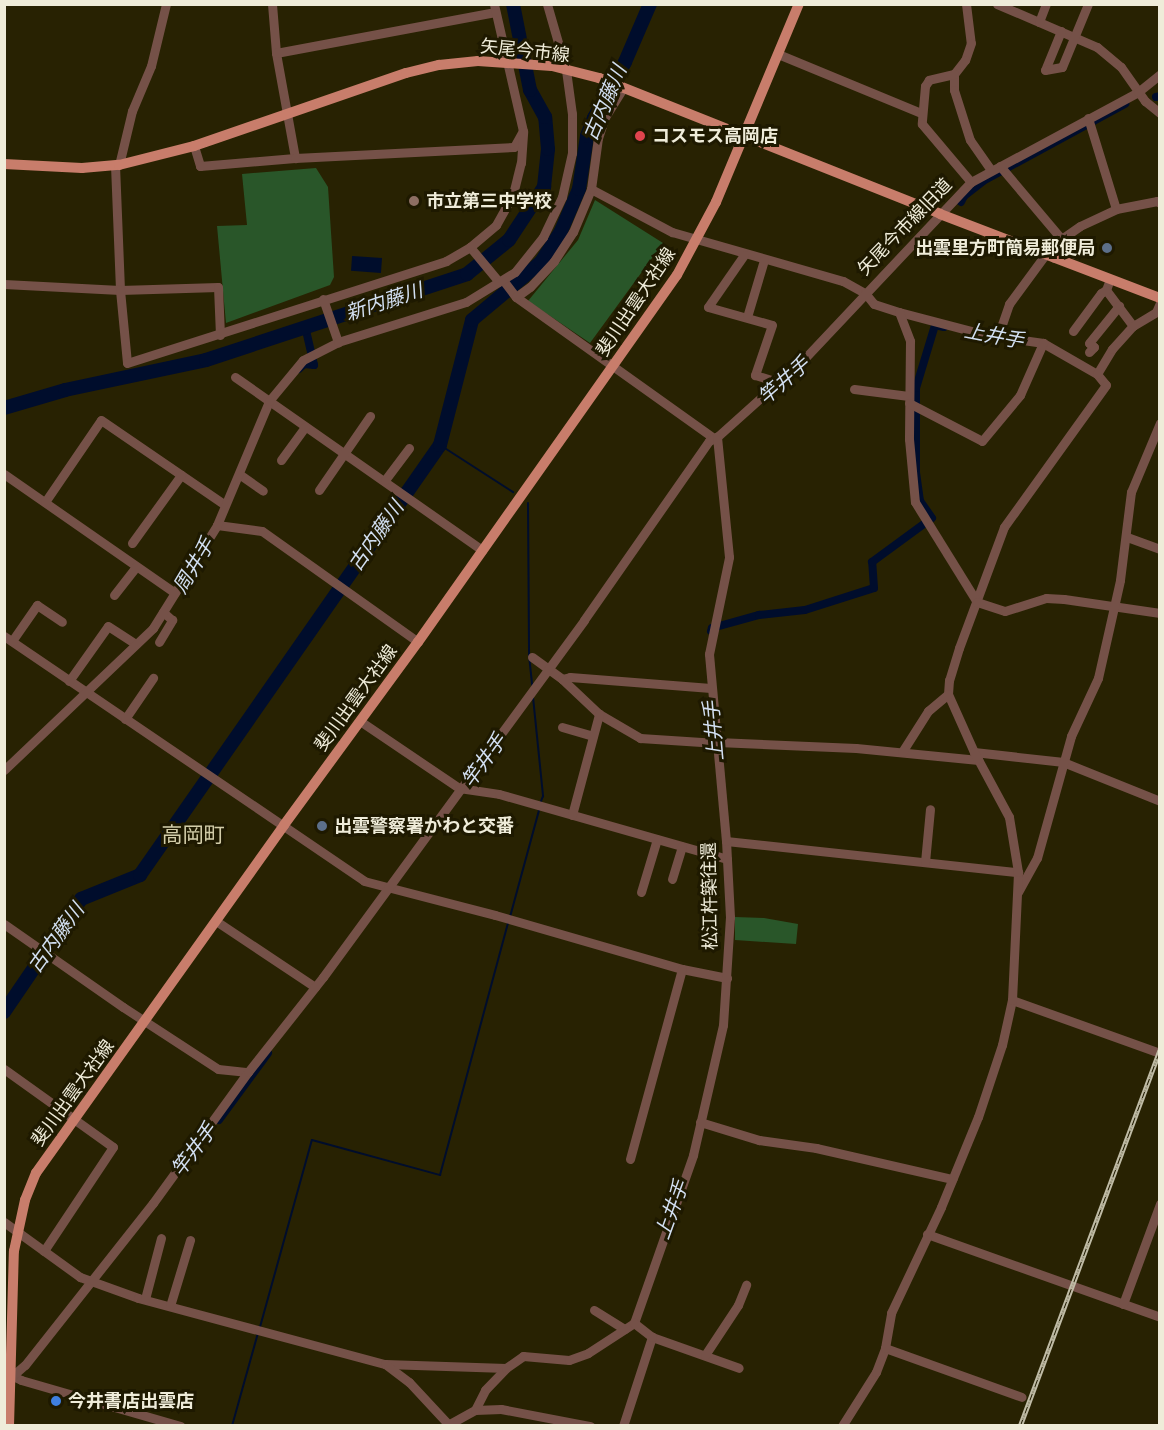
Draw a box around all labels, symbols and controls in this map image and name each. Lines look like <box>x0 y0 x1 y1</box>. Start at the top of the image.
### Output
street label: 矢尾今市線 <box>479 36 571 66</box>
water label: 古内藤川 <box>578 61 632 145</box>
place label: コスモス高岡店 <box>652 125 778 147</box>
marker: コスモス高岡店 <box>633 129 647 143</box>
street label: 矢尾今市線旧道 <box>853 174 957 280</box>
place label: 市立第三中学校 <box>426 190 552 212</box>
marker: 市立第三中学校 <box>407 194 421 208</box>
place label: 出雲里方町簡易郵便局 <box>915 237 1095 259</box>
marker: 出雲里方町簡易郵便局 <box>1100 241 1114 255</box>
street label: 斐川出雲大社線 <box>592 244 680 360</box>
water label: 新内藤川 <box>342 278 426 326</box>
water label: 上井手 <box>962 318 1026 354</box>
water label: 竿井手 <box>753 352 815 410</box>
water label: 古内藤川 <box>343 496 409 576</box>
water label: 周井手 <box>168 534 220 598</box>
street label: 斐川出雲大社線 <box>310 641 402 755</box>
water label: 上井手 <box>699 700 729 762</box>
water label: 竿井手 <box>457 730 511 792</box>
place label: 出雲警察署かわと交番 <box>334 815 514 837</box>
marker: 出雲警察署かわと交番 <box>315 819 329 833</box>
district label: 高岡町 <box>162 822 224 848</box>
street label: 松江杵築往還 <box>698 842 722 950</box>
water label: 古内藤川 <box>23 899 89 977</box>
street label: 斐川出雲大社線 <box>27 1036 119 1150</box>
water label: 竿井手 <box>166 1119 222 1181</box>
water label: 上井手 <box>650 1178 694 1242</box>
place label: 今井書店出雲店 <box>68 1390 194 1412</box>
marker: 今井書店出雲店 <box>49 1394 63 1408</box>

